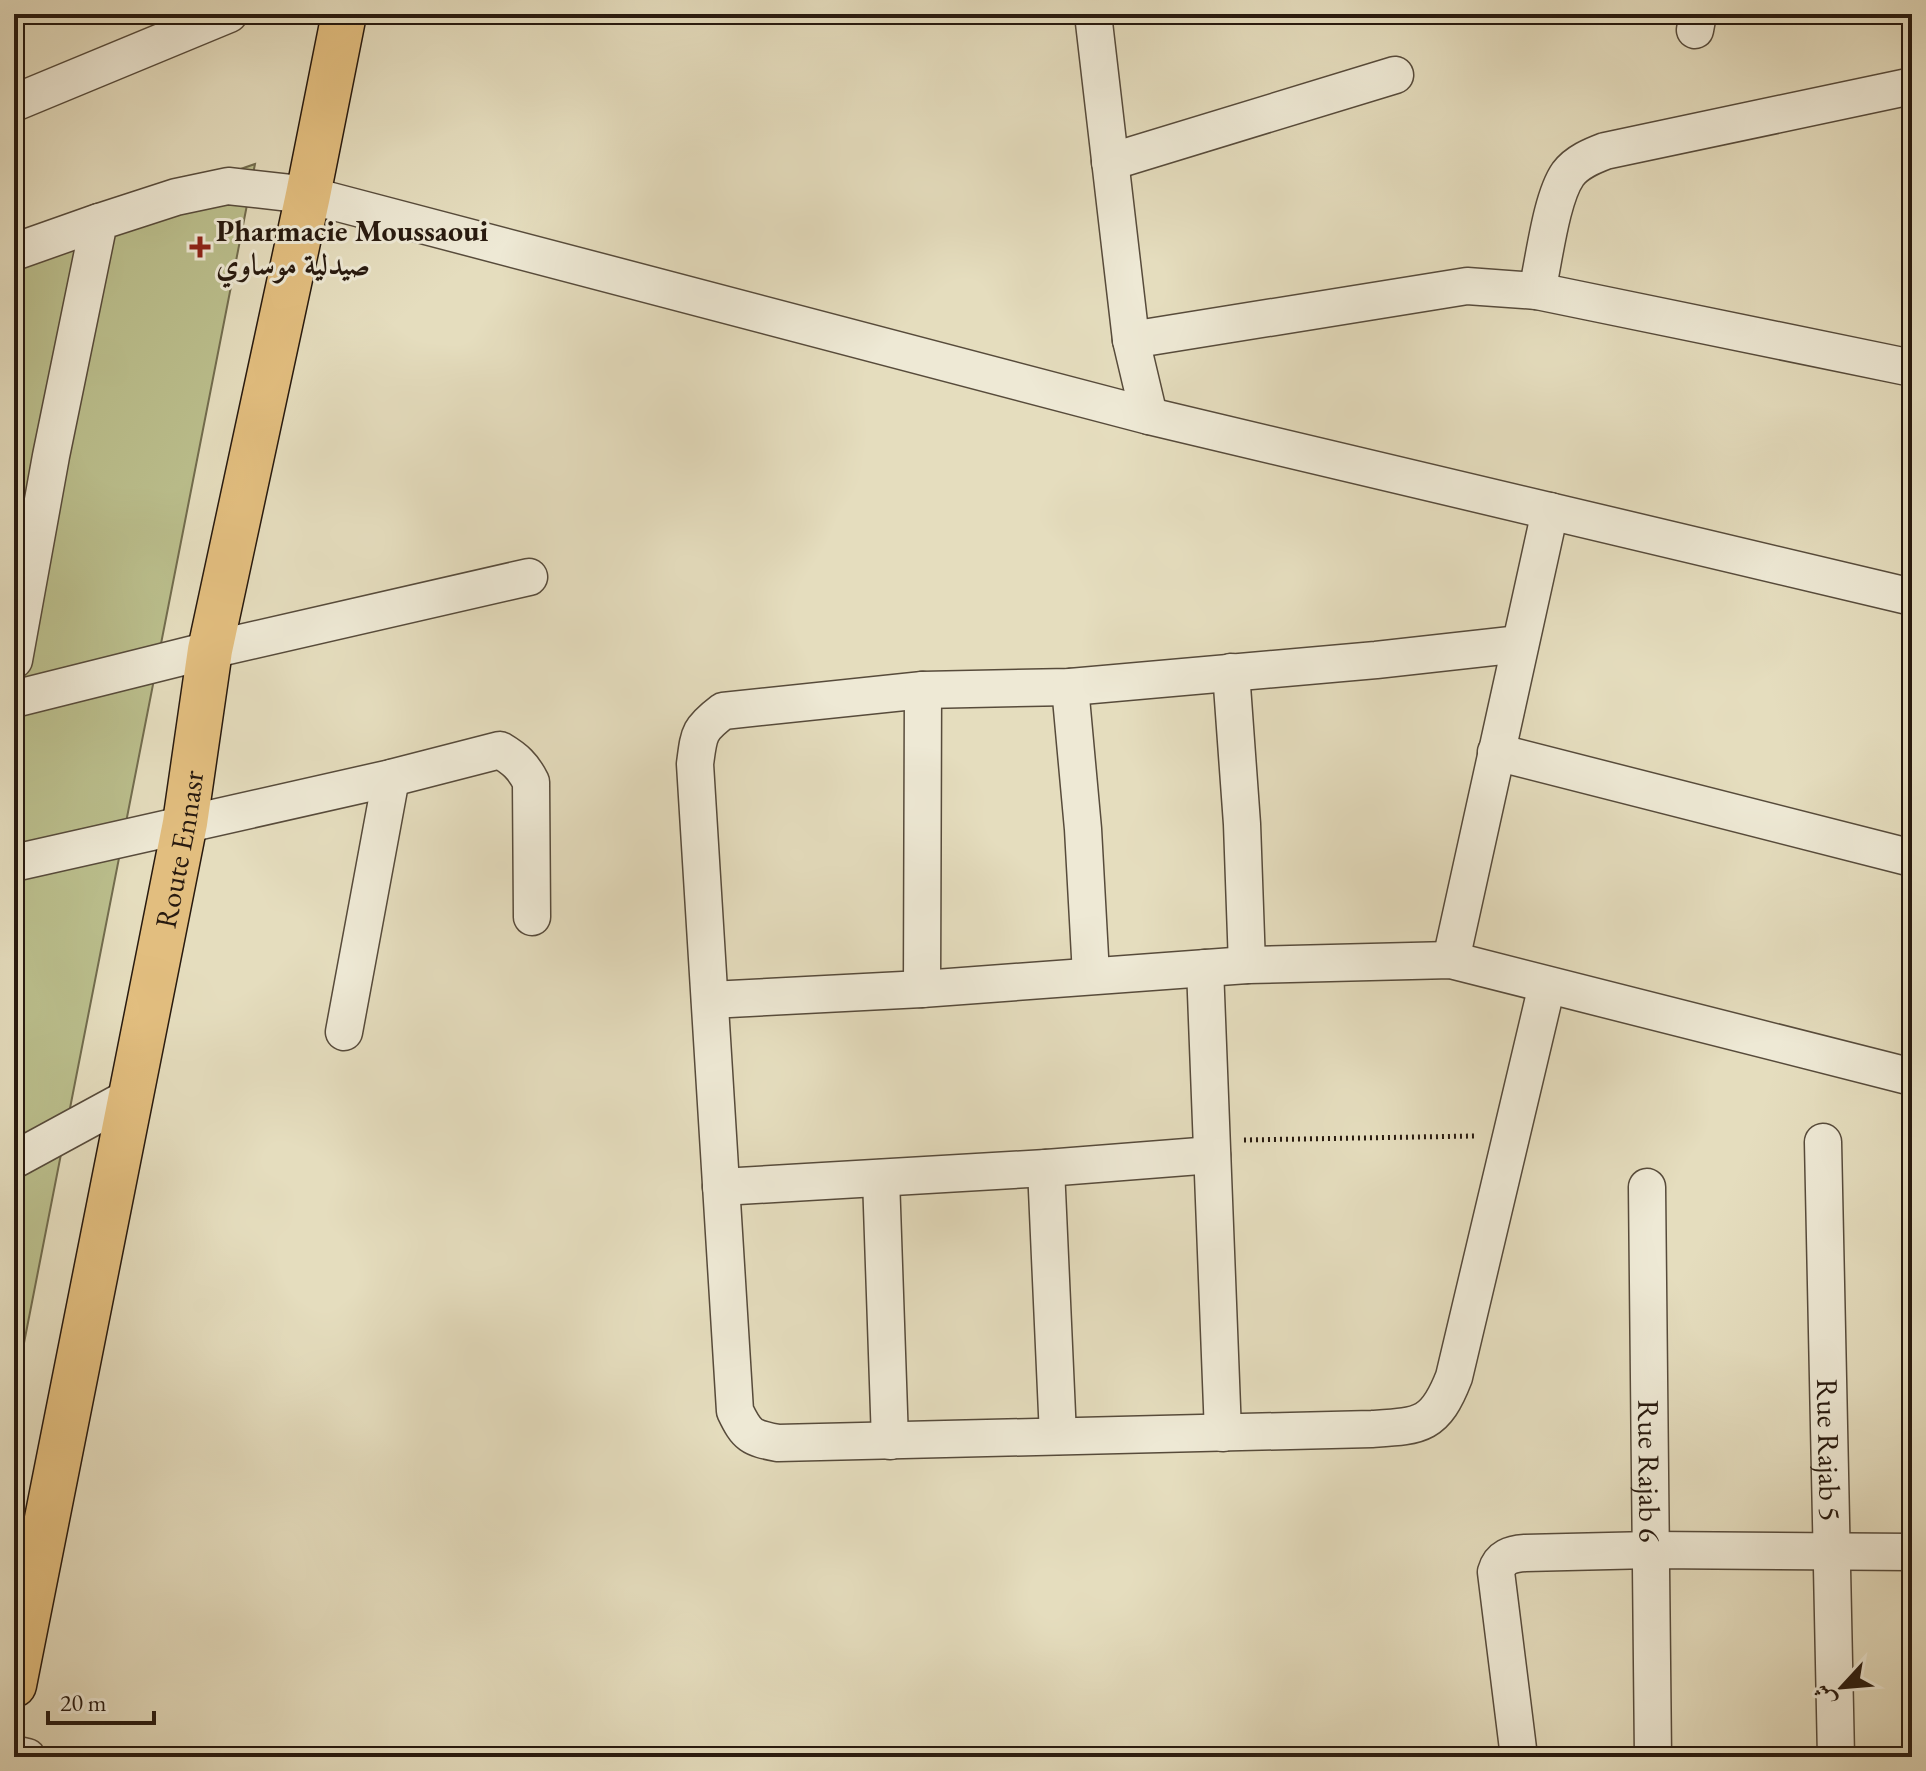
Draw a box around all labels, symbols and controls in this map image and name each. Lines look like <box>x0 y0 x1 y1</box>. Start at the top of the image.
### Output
place label: Pharmacie Moussaoui صيدلية موساوي <box>216 211 489 288</box>
marker: Pharmacie Moussaoui صيدلية موساوي <box>191 238 209 256</box>
street label: Route Ennasr <box>145 768 212 931</box>
street label: Rue Rajab 5 <box>1809 1378 1851 1522</box>
street label: Rue Rajab 6 <box>1630 1399 1670 1542</box>
north arrow <box>1802 1647 1882 1727</box>
scale bar <box>48 1675 154 1725</box>
text: ش <box>1807 1679 1842 1712</box>
text: 20 m <box>60 1687 107 1718</box>

